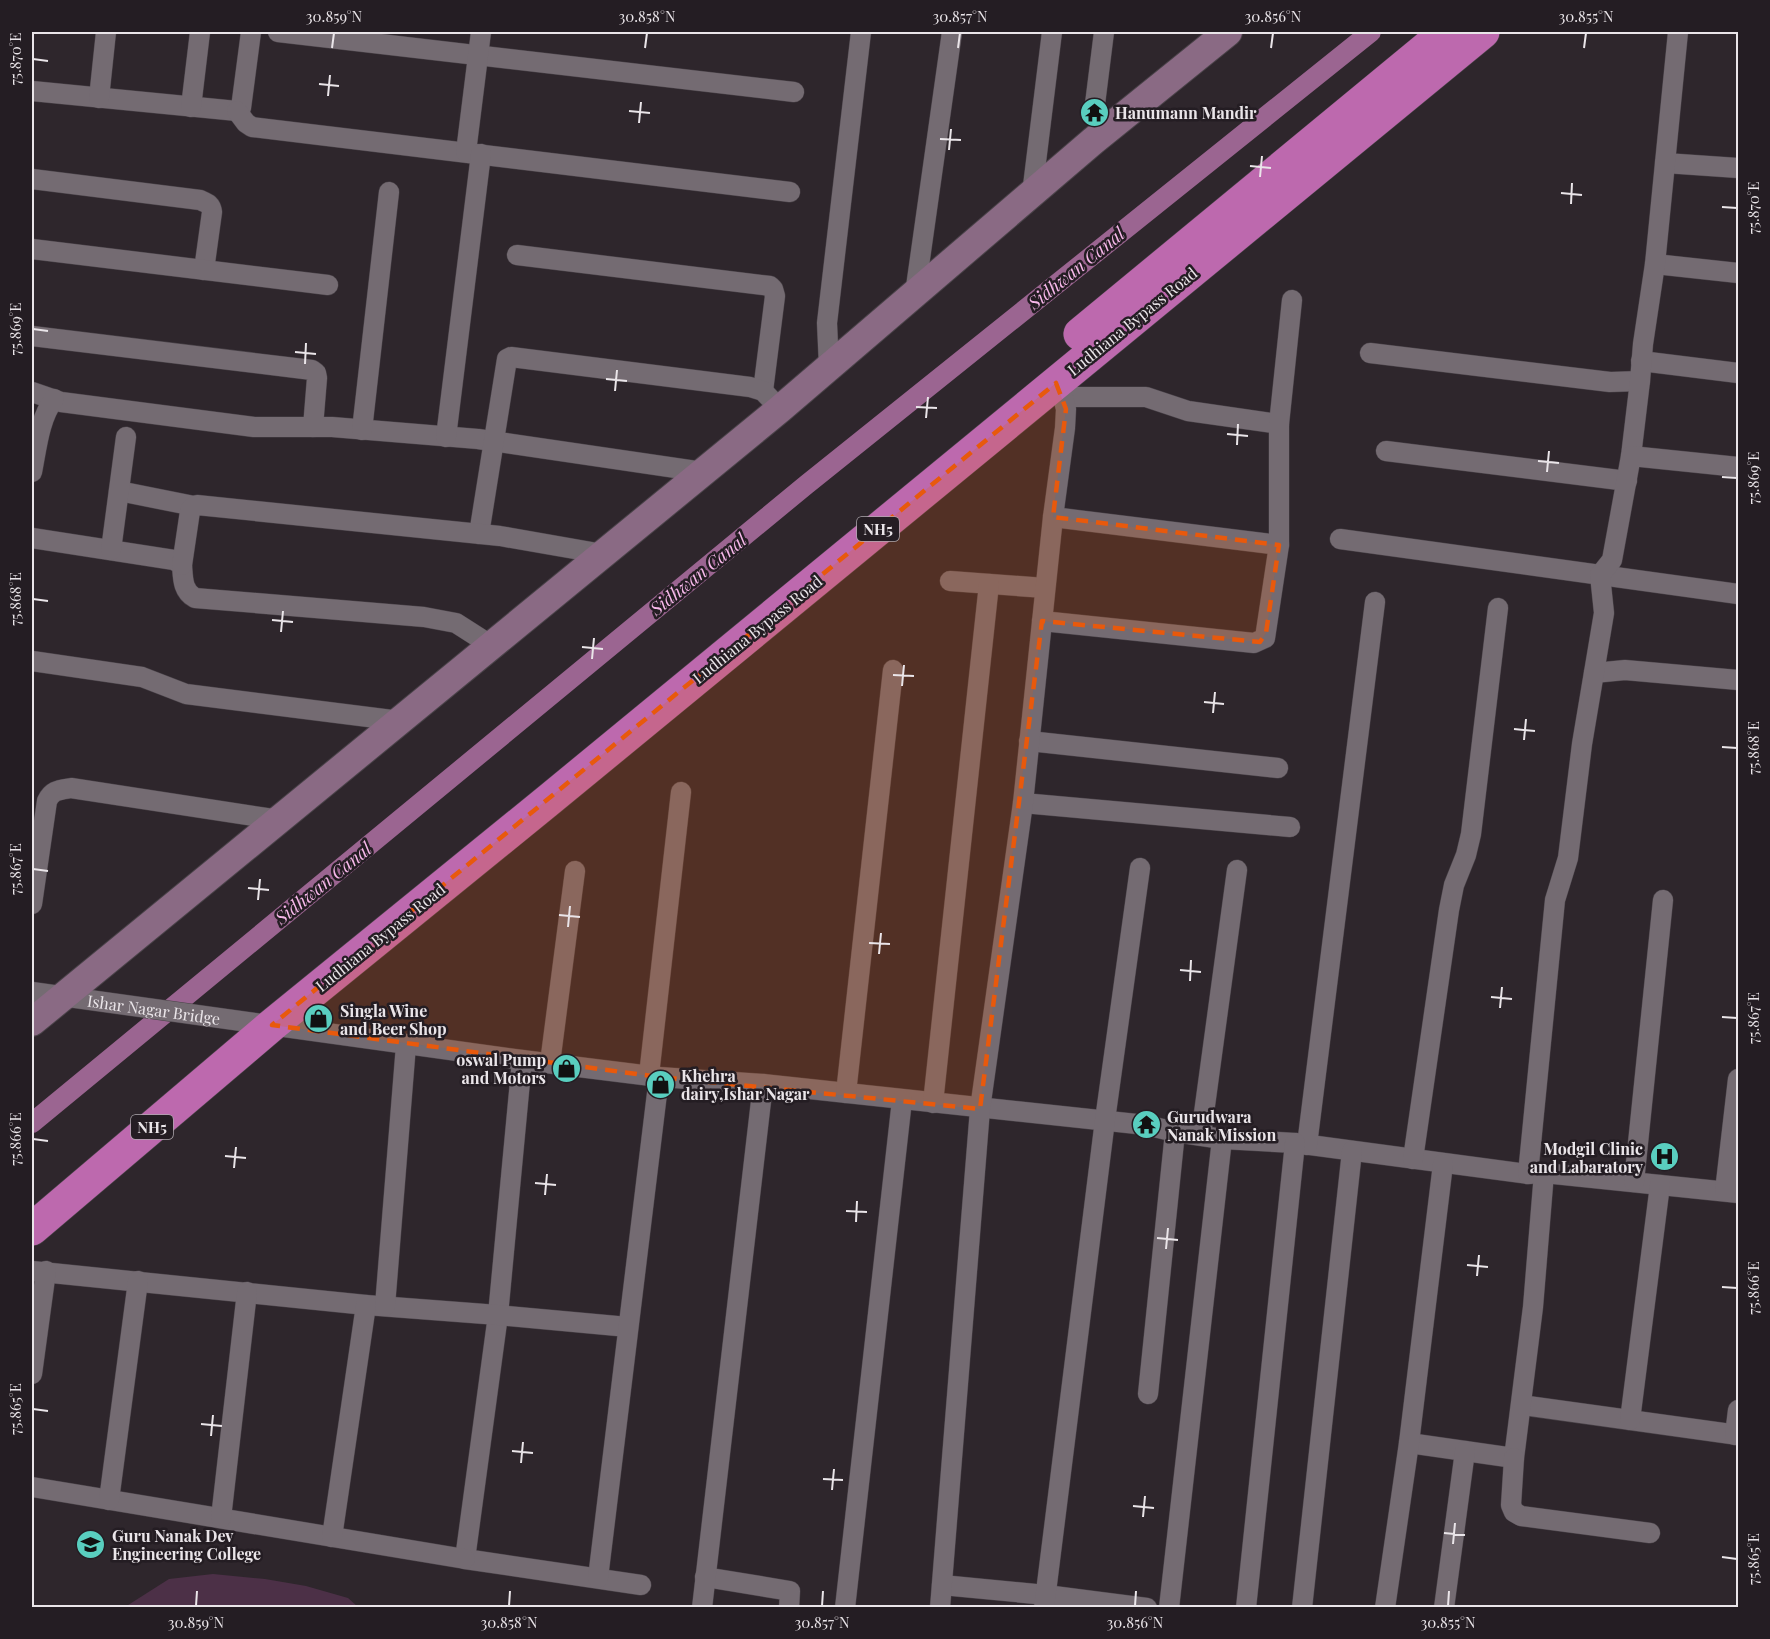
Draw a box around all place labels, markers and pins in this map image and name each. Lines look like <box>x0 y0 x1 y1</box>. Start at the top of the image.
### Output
temple icon: Hanumann Mandir <box>1078 96 1110 128</box>
place label: Hanumann Mandir <box>1115 102 1257 123</box>
place label: Singla Wine and Beer Shop <box>340 1000 447 1039</box>
shop icon: Singla Wine and Beer Shop <box>303 1003 335 1035</box>
place label: oswal Pump and Motors <box>456 1049 546 1088</box>
shop icon: oswal Pump and Motors <box>551 1052 583 1084</box>
place label: Khehra dairy,Ishar Nagar <box>681 1065 810 1104</box>
shop icon: Khehra dairy,Ishar Nagar <box>644 1068 676 1100</box>
place label: Gurudwara Nanak Mission <box>1167 1106 1276 1145</box>
temple icon: Gurudwara Nanak Mission <box>1130 1109 1162 1141</box>
place label: Modgil Clinic and Labaratory <box>1530 1138 1644 1177</box>
hospital icon: Modgil Clinic and Labaratory <box>1648 1141 1680 1173</box>
place label: Guru Nanak Dev Engineering College <box>112 1525 261 1564</box>
school or university icon: Guru Nanak Dev Engineering College <box>75 1528 107 1560</box>

